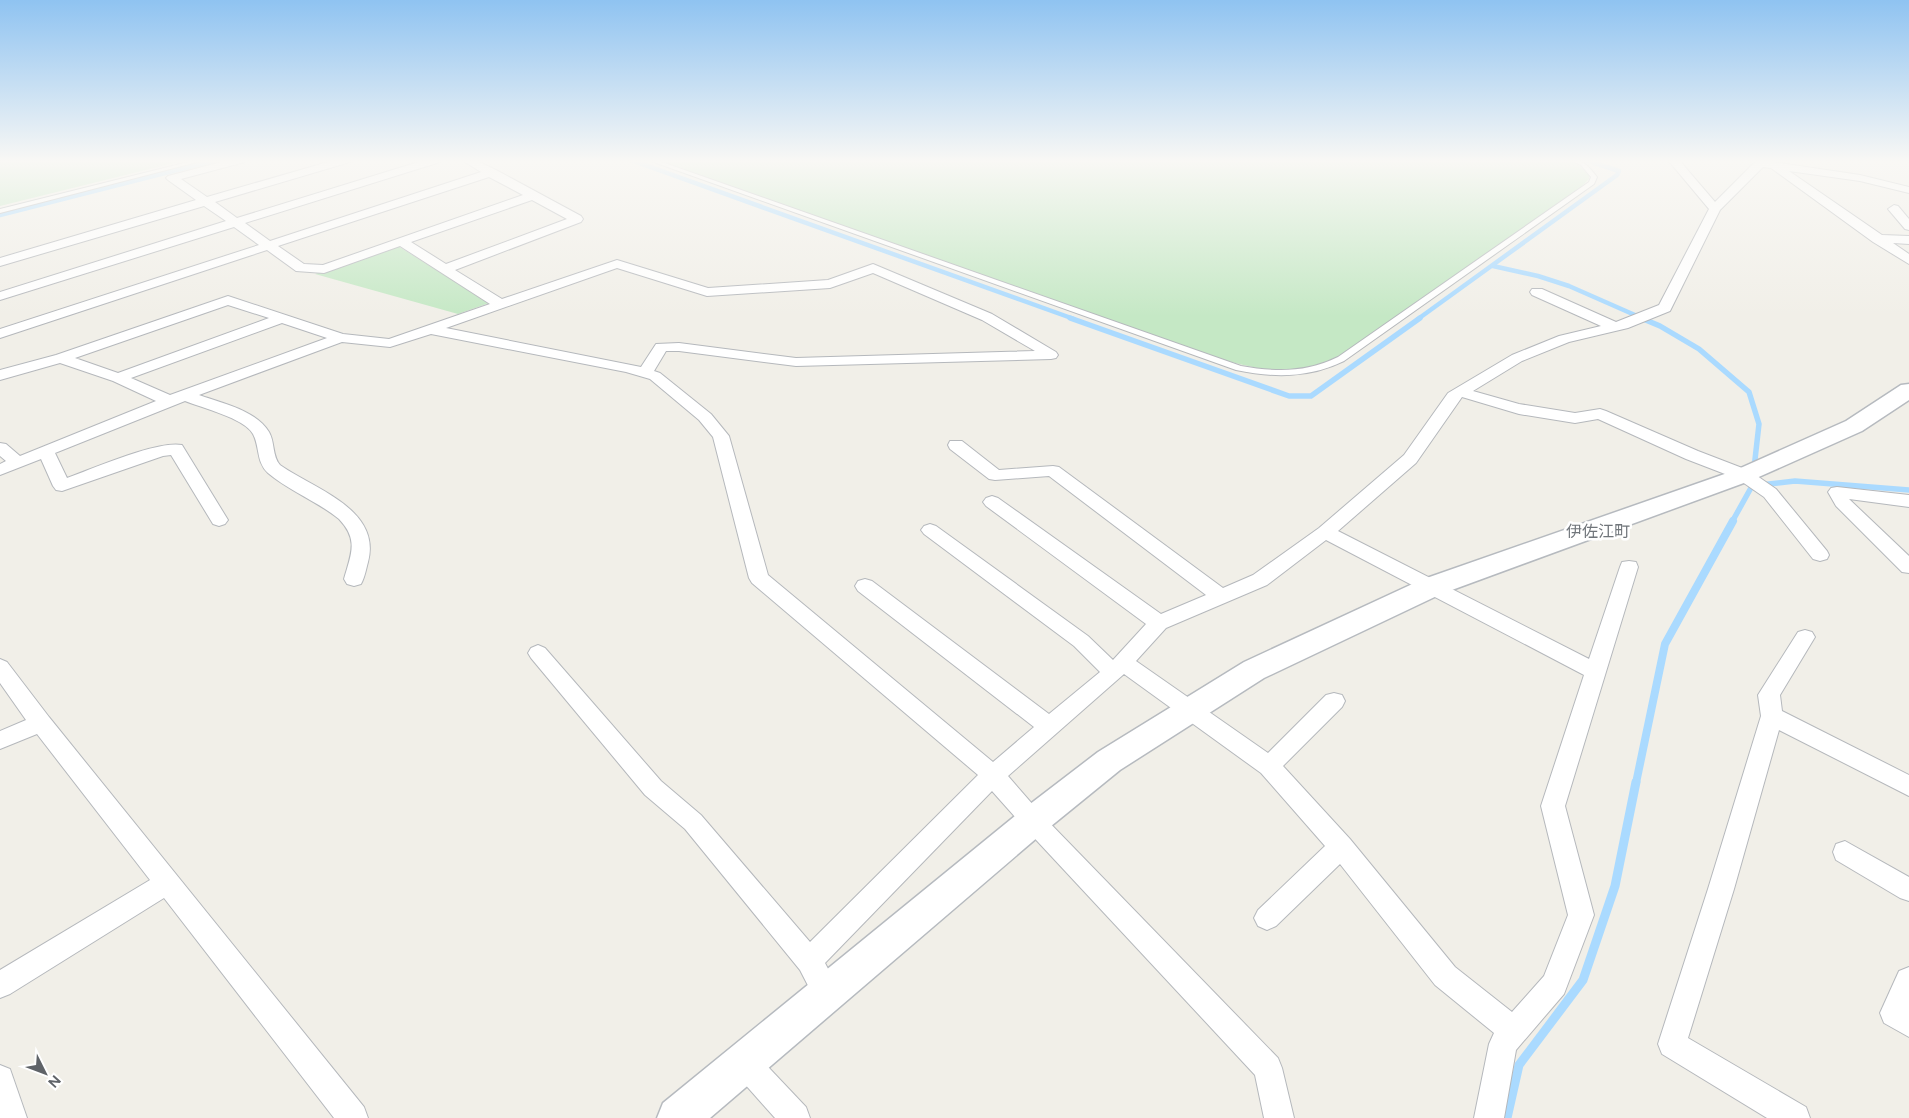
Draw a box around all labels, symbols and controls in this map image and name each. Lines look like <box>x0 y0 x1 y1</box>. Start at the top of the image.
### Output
district label: 伊佐江町 <box>1566 522 1630 541</box>
north arrow <box>20 1048 70 1098</box>
text: N <box>44 1072 64 1091</box>

